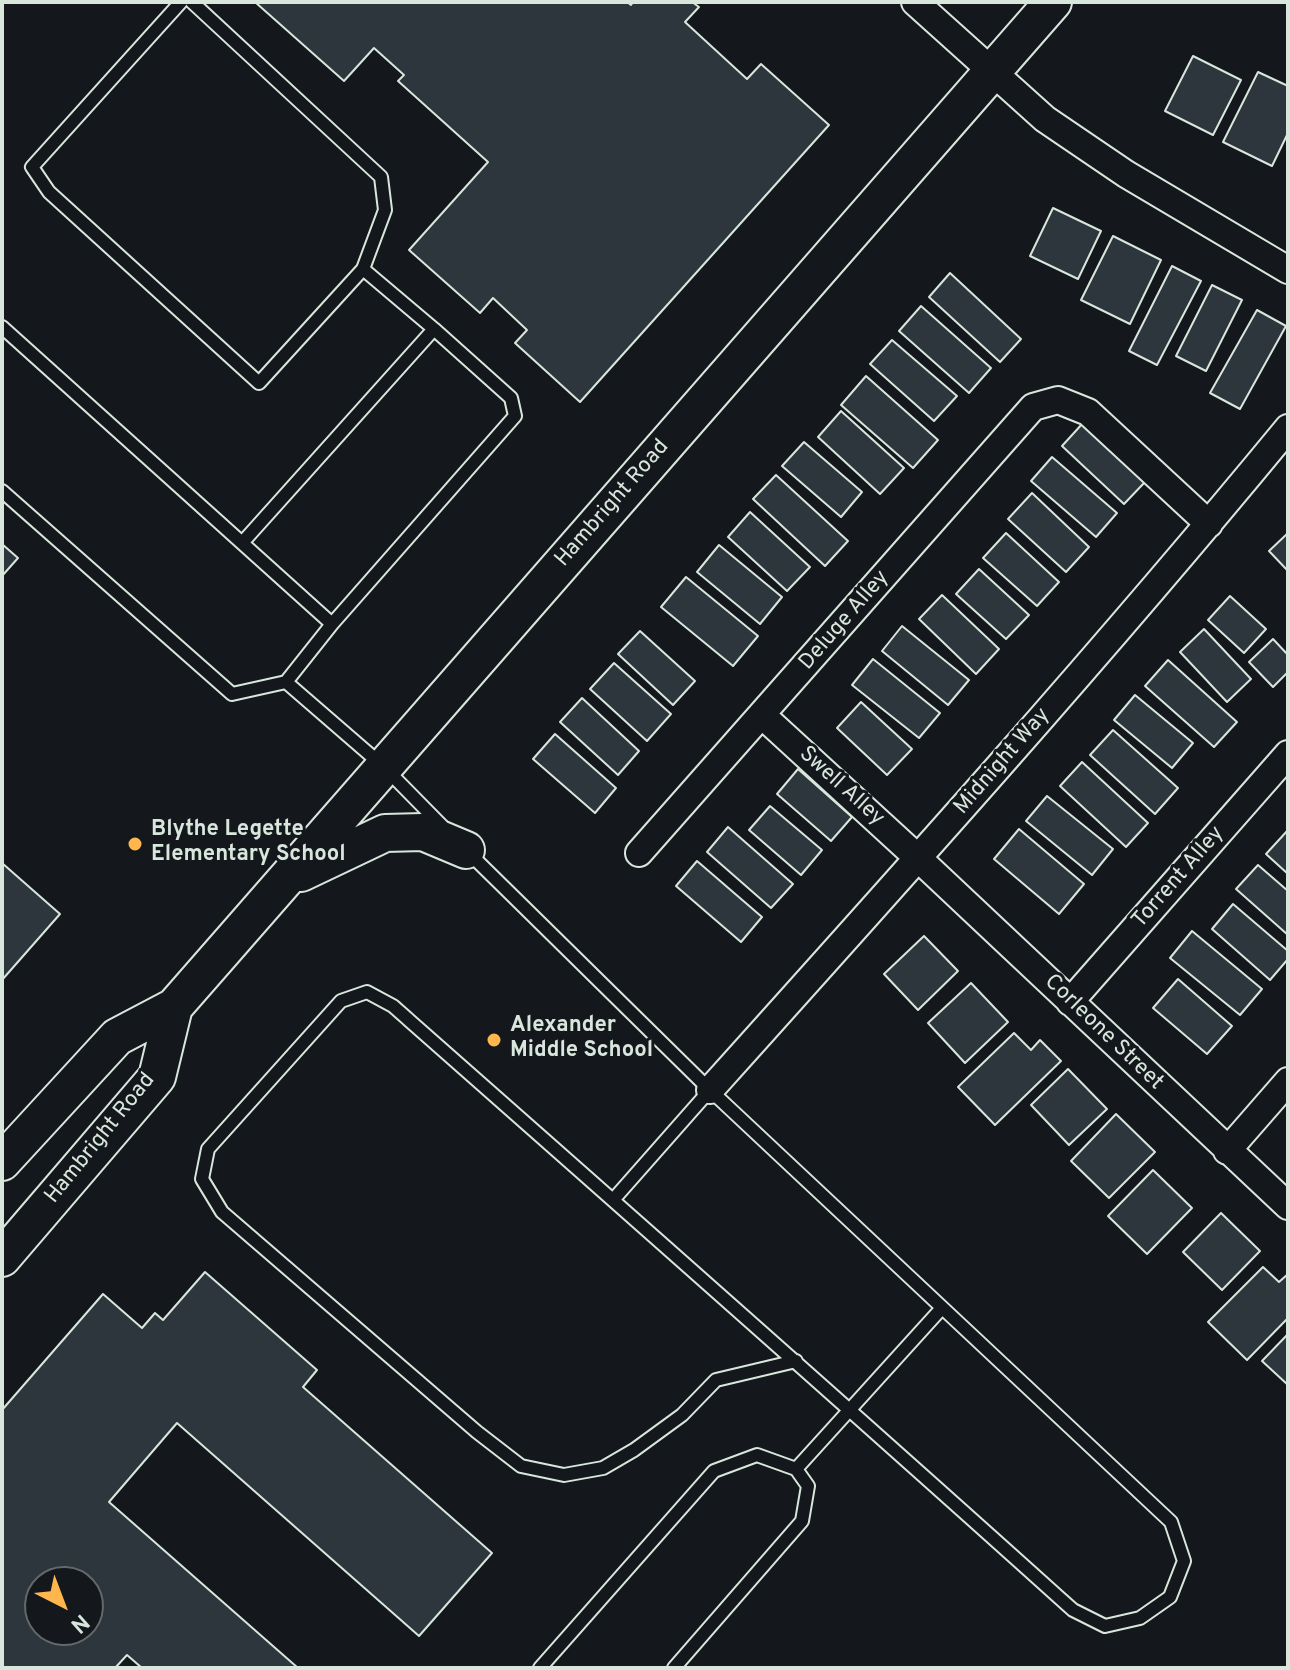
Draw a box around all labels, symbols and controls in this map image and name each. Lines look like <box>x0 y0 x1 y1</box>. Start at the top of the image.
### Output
street label: Hambright Road <box>550 435 676 573</box>
street label: Deluge Alley <box>795 566 895 676</box>
street label: Midnight Way <box>950 703 1056 821</box>
street label: Swell Alley <box>793 742 889 832</box>
place label: Blythe Legette Elementary School <box>151 818 346 870</box>
street label: Torrent Alley <box>1128 822 1230 934</box>
marker: Blythe Legette Elementary School <box>126 835 144 853</box>
street label: Corleone Street <box>1038 970 1168 1096</box>
place label: Alexander Middle School <box>510 1014 653 1066</box>
marker: Alexander Middle School <box>485 1031 503 1049</box>
street label: Hambright Road <box>40 1068 162 1210</box>
north arrow <box>24 1566 104 1646</box>
text: N <box>64 1607 94 1638</box>

